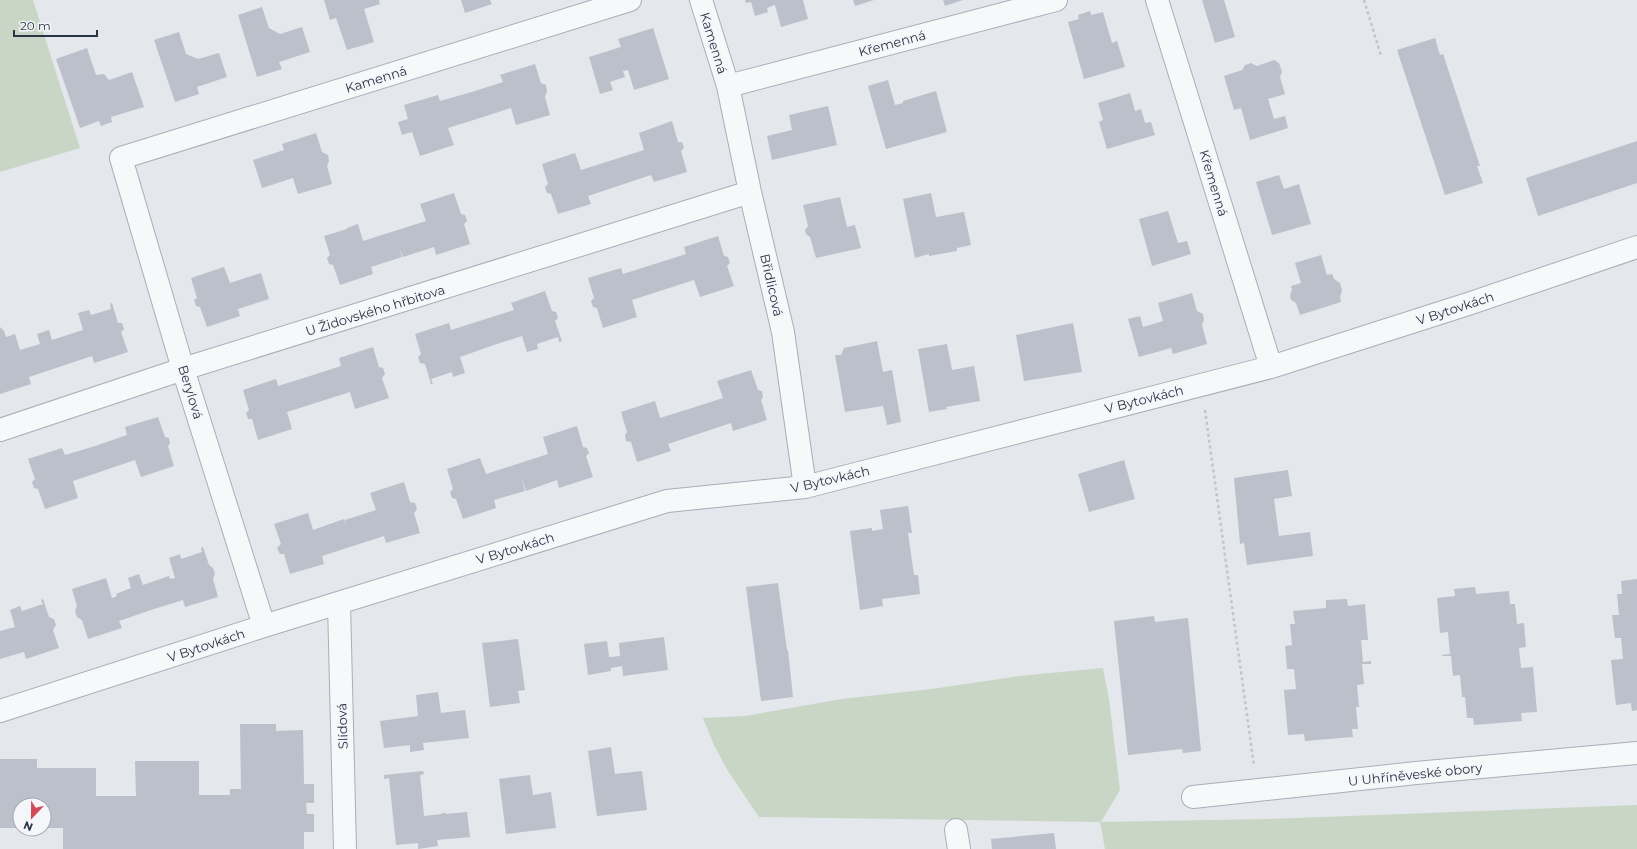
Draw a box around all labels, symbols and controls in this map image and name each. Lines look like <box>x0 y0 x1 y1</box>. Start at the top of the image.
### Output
street label: Kamenná <box>697 10 731 76</box>
scale bar <box>14 12 97 38</box>
text: 20 m <box>20 18 51 33</box>
street label: Křemenná <box>857 26 927 60</box>
street label: Kamenná <box>343 62 409 96</box>
street label: Křemenná <box>1196 148 1232 218</box>
street label: Břidlicová <box>757 252 787 318</box>
street label: U Židovského hřbitova <box>303 281 447 339</box>
street label: V Bytovkách <box>1414 288 1496 328</box>
street label: Berylová <box>175 363 207 421</box>
street label: V Bytovkách <box>1103 381 1185 417</box>
street label: V Bytovkách <box>789 462 871 496</box>
street label: V Bytovkách <box>474 529 556 567</box>
street label: V Bytovkách <box>165 625 247 665</box>
street label: Slídová <box>333 703 351 749</box>
street label: U Uhříněveské obory <box>1347 759 1484 789</box>
north arrow <box>12 797 52 837</box>
text: N <box>22 818 35 834</box>

